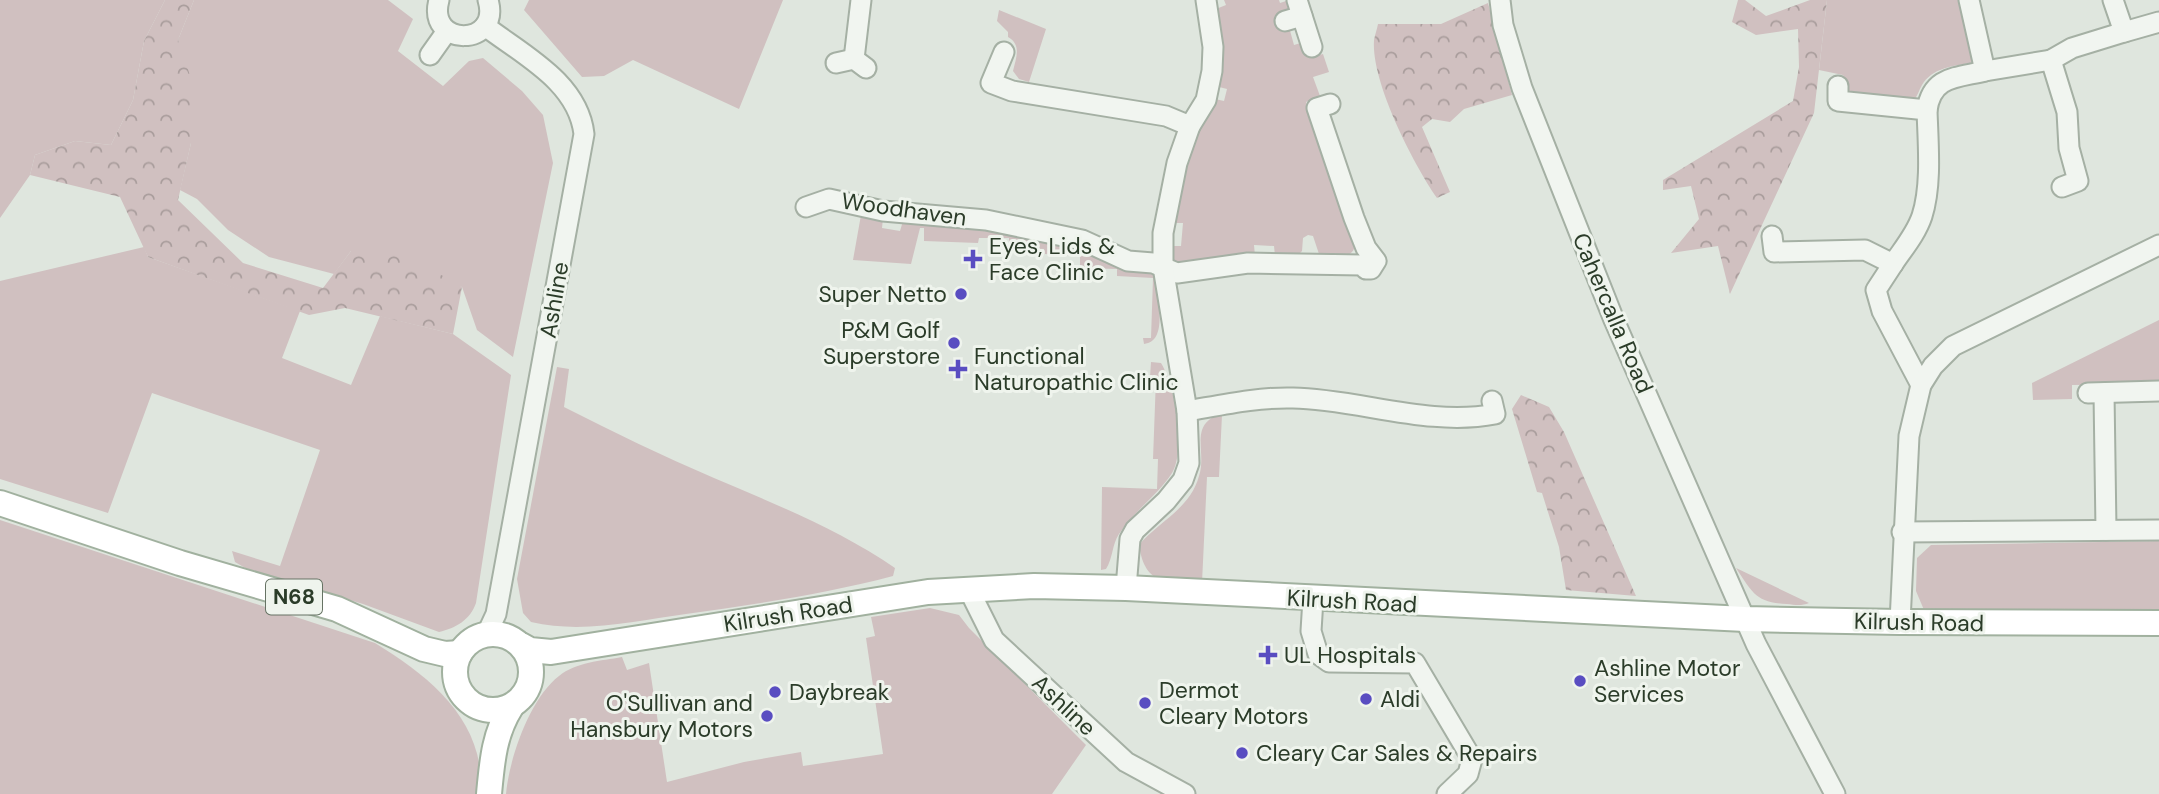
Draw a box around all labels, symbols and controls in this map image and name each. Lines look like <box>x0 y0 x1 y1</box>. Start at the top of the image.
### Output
street label: Woodhaven <box>840 185 968 233</box>
street label: Cahercalla Road <box>1566 228 1660 398</box>
place label: Eyes, Lids & Face Clinic <box>989 231 1115 287</box>
marker: Eyes, Lids & Face Clinic <box>963 249 983 269</box>
street label: Ashline <box>533 259 575 341</box>
place label: Super Netto <box>818 279 947 309</box>
marker: Super Netto <box>953 286 969 302</box>
place label: P&M Golf Superstore <box>823 315 940 371</box>
marker: P&M Golf Superstore <box>946 335 962 351</box>
place label: Functional Naturopathic Clinic <box>974 341 1179 397</box>
marker: Functional Naturopathic Clinic <box>948 359 968 379</box>
road number: N68 <box>266 580 322 614</box>
street label: Kilrush Road <box>1286 583 1418 619</box>
street label: Kilrush Road <box>721 589 855 639</box>
street label: Kilrush Road <box>1854 606 1984 638</box>
place label: UL Hospitals <box>1284 640 1416 670</box>
marker: UL Hospitals <box>1258 645 1278 665</box>
place label: Ashline Motor Services <box>1594 653 1740 709</box>
street label: Ashline <box>1026 668 1102 742</box>
marker: Ashline Motor Services <box>1572 673 1588 689</box>
place label: Dermot Cleary Motors <box>1159 675 1309 731</box>
place label: Daybreak <box>789 677 890 707</box>
marker: Daybreak <box>767 684 783 700</box>
place label: Aldi <box>1380 684 1420 714</box>
place label: O'Sullivan and Hansbury Motors <box>570 688 753 744</box>
marker: Aldi <box>1358 691 1374 707</box>
marker: Dermot Cleary Motors <box>1137 695 1153 711</box>
marker: O'Sullivan and Hansbury Motors <box>759 708 775 724</box>
place label: Cleary Car Sales & Repairs <box>1256 738 1537 768</box>
marker: Cleary Car Sales & Repairs <box>1234 745 1250 761</box>

